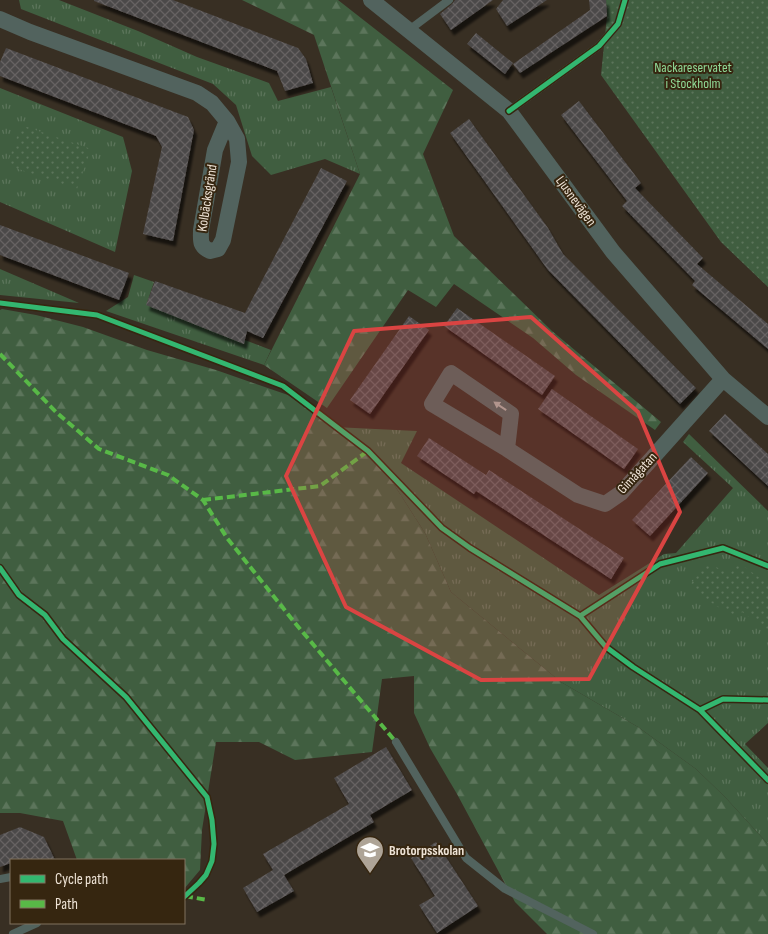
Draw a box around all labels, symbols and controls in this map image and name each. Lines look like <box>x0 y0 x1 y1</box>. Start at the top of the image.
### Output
park label: Nackareservatet i Stockholm <box>654 59 732 92</box>
street label: Kolbäcksgränd <box>193 163 221 233</box>
street label: Ljusnevägen <box>552 172 600 230</box>
one-way arrow <box>493 401 507 411</box>
street label: Gimågatan <box>614 449 660 497</box>
school or university icon: Brotorpsskolan <box>355 835 385 874</box>
place label: Brotorpsskolan <box>389 842 464 859</box>
legend <box>10 859 185 924</box>
text: Cycle path <box>55 870 108 889</box>
text: Path <box>55 895 78 914</box>

